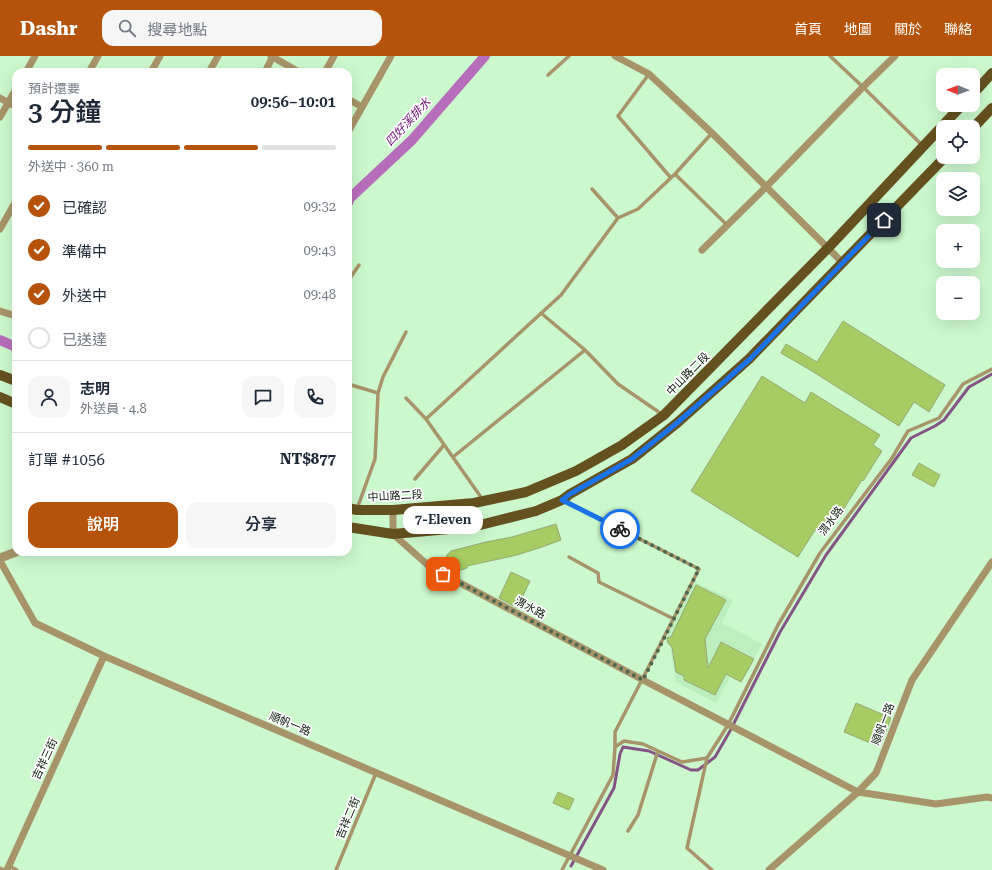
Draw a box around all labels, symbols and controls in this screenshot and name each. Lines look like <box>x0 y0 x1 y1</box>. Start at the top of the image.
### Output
search box <box>102 10 382 46</box>
text: Dashr <box>20 17 78 40</box>
icon: search <box>116 17 138 39</box>
text: 搜尋地點 <box>148 21 208 39</box>
text: 首頁 <box>794 21 822 37</box>
text: 地圖 <box>844 21 872 37</box>
text: 關於 <box>894 21 922 37</box>
text: 聯絡 <box>944 21 972 37</box>
north arrow <box>936 68 980 112</box>
map controls <box>936 68 980 320</box>
text: 預計還要 <box>28 81 80 96</box>
text: 09:56–10:01 <box>251 93 336 111</box>
water label: 四好溪排水 <box>382 95 434 149</box>
text: 3 分鐘 <box>28 97 101 127</box>
button: locate <box>936 120 980 164</box>
text: 外送中 · 360 m <box>28 159 114 174</box>
button: layers <box>936 172 980 216</box>
icon: check <box>28 195 50 217</box>
text: 已確認 <box>62 199 107 217</box>
text: 09:32 <box>304 199 336 214</box>
pin <box>867 203 901 237</box>
icon: home <box>873 209 895 231</box>
button: + <box>936 224 980 268</box>
icon: check <box>28 239 50 261</box>
text: 準備中 <box>62 243 107 261</box>
text: 09:43 <box>304 243 336 258</box>
button: − <box>936 276 980 320</box>
icon: check <box>28 283 50 305</box>
text: 外送中 <box>62 287 107 305</box>
text: 09:48 <box>304 287 336 302</box>
text: 已送達 <box>62 331 107 349</box>
street label: 中山路二段 <box>664 350 712 398</box>
button: person <box>28 376 70 418</box>
button: chat <box>242 376 284 418</box>
button: phone <box>294 376 336 418</box>
text: 志明 <box>80 380 110 398</box>
text: 外送員 · 4.8 <box>80 401 147 416</box>
text: NT$877 <box>280 450 336 468</box>
text: 訂單 #1056 <box>28 451 105 469</box>
street label: 中山路二段 <box>367 488 423 504</box>
button: 說明 <box>28 502 178 548</box>
button: 分享 <box>186 502 336 548</box>
street label: 渭水路 <box>816 504 846 538</box>
callout: 7-Eleven <box>403 506 483 534</box>
courier <box>600 509 640 549</box>
text: 7-Eleven <box>415 512 471 527</box>
icon: bike <box>609 518 631 540</box>
pin <box>426 557 460 591</box>
icon: bag <box>432 563 454 585</box>
street label: 渭水路 <box>512 595 548 621</box>
street label: 順帆一路 <box>869 701 897 747</box>
street label: 順帆一路 <box>267 709 313 739</box>
street label: 吉祥三街 <box>30 736 60 782</box>
street label: 吉祥二街 <box>333 795 363 841</box>

